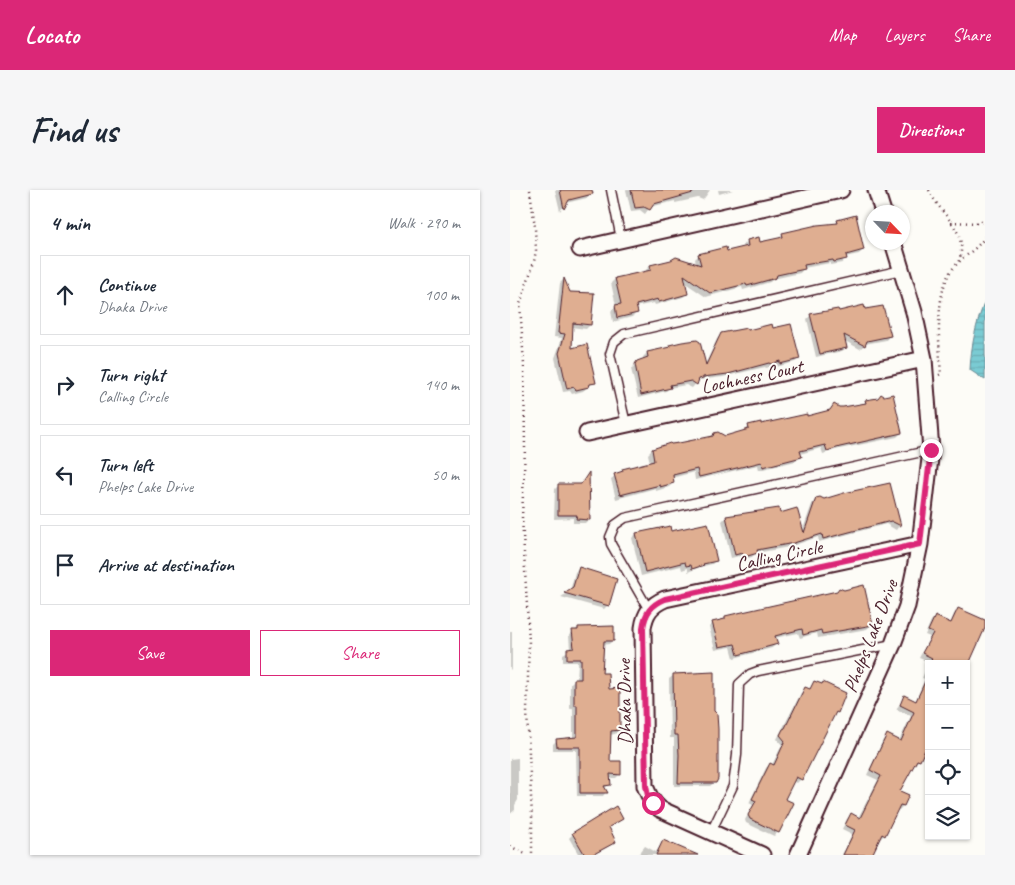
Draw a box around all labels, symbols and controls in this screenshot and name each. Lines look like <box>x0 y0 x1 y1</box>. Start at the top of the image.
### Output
text: Locato <box>25 20 79 50</box>
text: Map <box>829 24 857 46</box>
text: Layers <box>885 24 924 46</box>
text: Share <box>952 24 990 46</box>
button: Directions <box>877 107 985 153</box>
text: Find us <box>30 108 117 153</box>
north arrow <box>865 205 910 250</box>
text: 4 min <box>50 210 90 236</box>
text: Walk · 290 m <box>388 213 460 233</box>
text: Continue <box>98 273 155 297</box>
icon: ahead <box>51 281 79 309</box>
text: 100 m <box>425 285 459 305</box>
text: Dhaka Drive <box>98 297 166 317</box>
street label: Lochness Court <box>699 353 808 399</box>
text: Turn right <box>98 363 165 387</box>
icon: right <box>51 371 79 399</box>
text: 140 m <box>425 375 459 395</box>
text: Calling Circle <box>98 387 168 407</box>
route end <box>920 439 943 462</box>
text: Turn left <box>98 453 153 477</box>
icon: left <box>51 461 79 489</box>
text: 50 m <box>432 465 459 485</box>
text: Phelps Lake Drive <box>98 477 193 497</box>
street label: Calling Circle <box>734 534 826 577</box>
icon: arrive <box>51 551 79 579</box>
text: Arrive at destination <box>98 553 234 577</box>
street label: Phelps Lake Drive <box>837 575 904 696</box>
button: Save <box>50 630 250 676</box>
button: Share <box>260 630 460 676</box>
street label: Dhaka Drive <box>611 658 638 745</box>
map controls <box>925 660 970 840</box>
button: + <box>925 660 970 705</box>
button: − <box>925 705 970 750</box>
button: locate <box>925 750 970 795</box>
route start <box>642 792 665 815</box>
button: layers <box>925 795 970 840</box>

